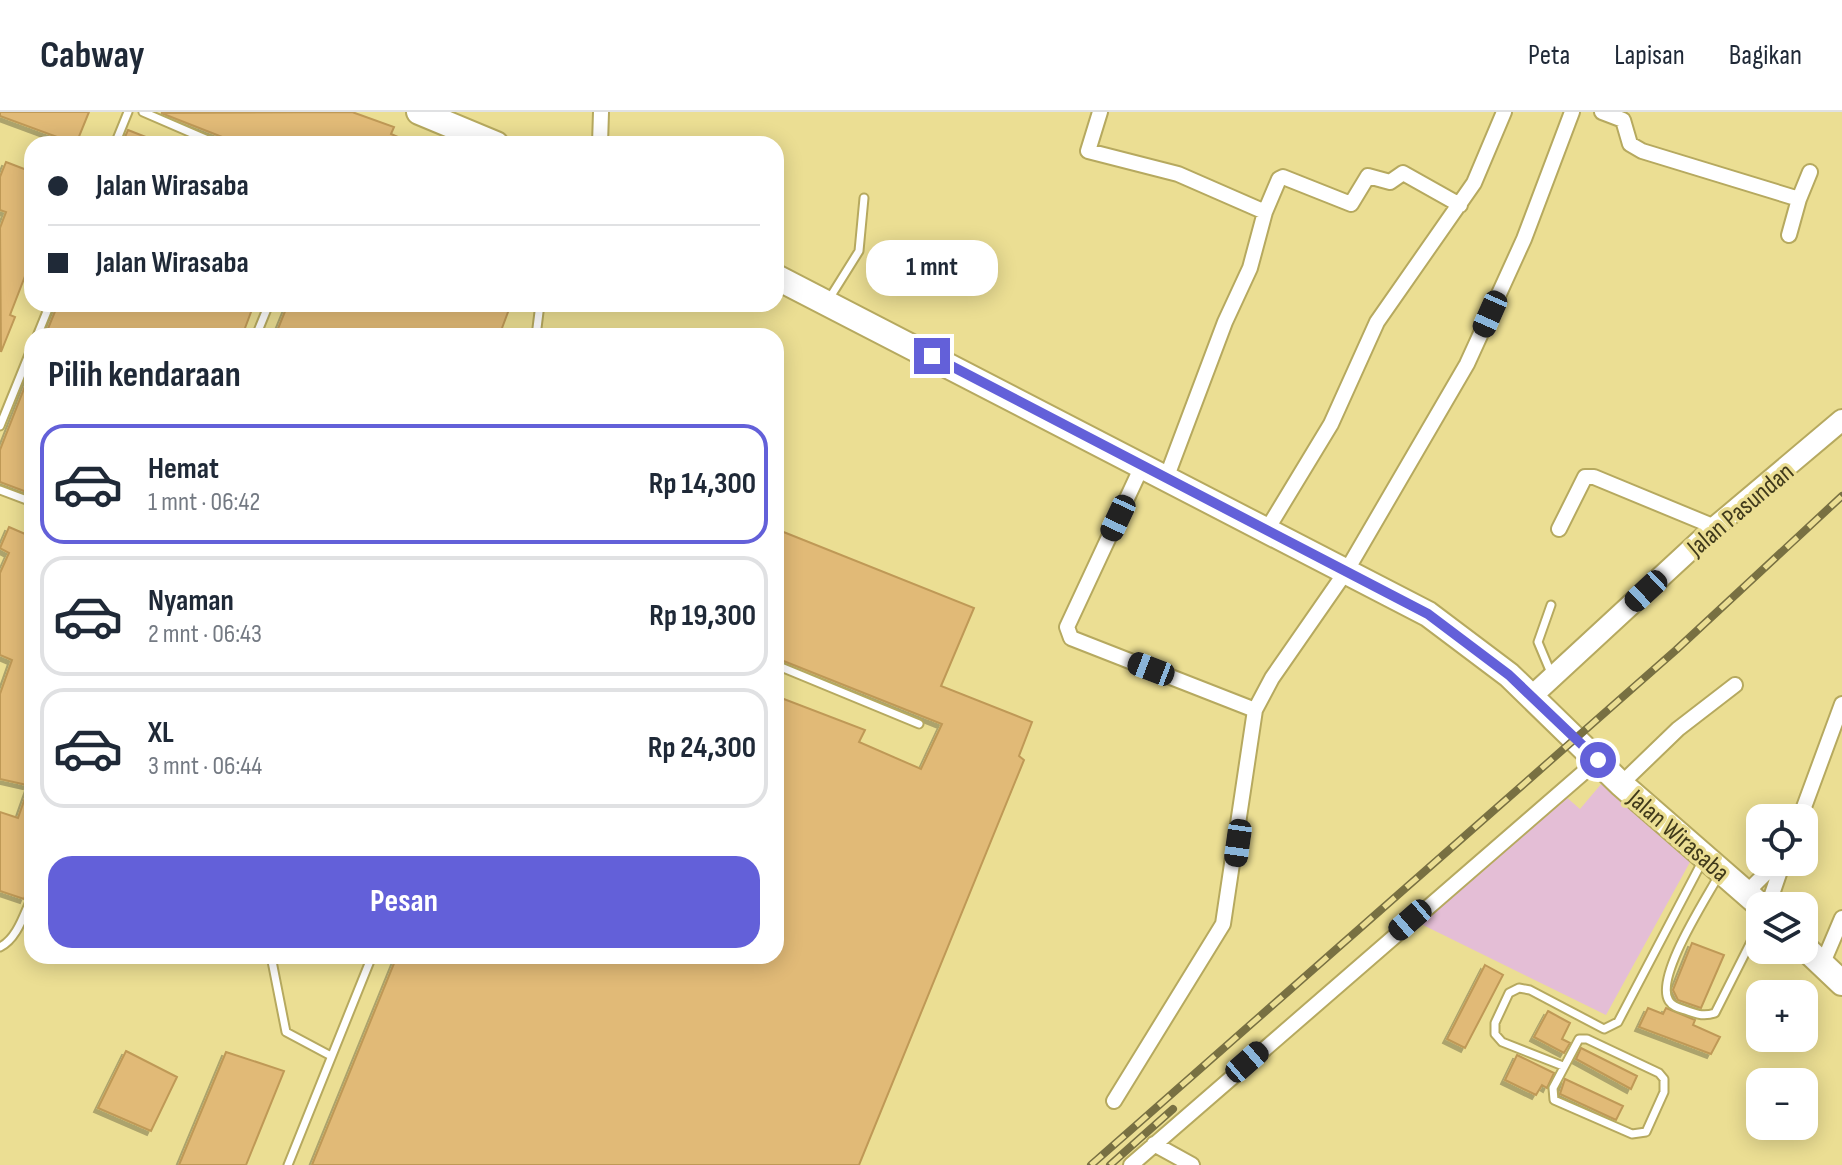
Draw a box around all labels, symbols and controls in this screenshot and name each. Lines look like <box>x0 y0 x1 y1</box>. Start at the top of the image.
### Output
text: Cabway <box>40 33 145 78</box>
text: Peta <box>1528 39 1570 72</box>
text: Lapisan <box>1614 39 1685 72</box>
text: Bagikan <box>1729 39 1802 72</box>
text: Jalan Wirasaba <box>96 168 249 204</box>
callout: 1 mnt <box>866 240 998 296</box>
text: Jalan Wirasaba <box>96 245 249 281</box>
text: 1 mnt <box>906 252 958 283</box>
car <box>1469 287 1511 341</box>
route end <box>914 338 950 374</box>
text: Pilih kendaraan <box>48 354 241 397</box>
icon: car <box>52 448 124 520</box>
text: Hemat <box>148 451 219 487</box>
street label: Jalan Pasundan <box>1681 457 1800 564</box>
text: Rp 14,300 <box>649 466 756 502</box>
text: 1 mnt · 06:42 <box>148 487 260 518</box>
car <box>1097 491 1139 545</box>
car <box>1620 566 1672 616</box>
icon: car <box>52 580 124 652</box>
text: Nyaman <box>148 583 234 619</box>
text: Rp 19,300 <box>649 598 756 634</box>
text: 2 mnt · 06:43 <box>148 619 262 650</box>
car <box>1124 649 1178 689</box>
icon: car <box>52 712 124 784</box>
text: XL <box>148 715 174 751</box>
text: Rp 24,300 <box>648 730 756 766</box>
route start <box>1580 742 1616 778</box>
text: 3 mnt · 06:44 <box>148 751 262 782</box>
street label: Jalan Wirasaba <box>1620 783 1735 889</box>
map controls <box>1746 804 1818 1140</box>
button: locate <box>1746 804 1818 876</box>
car <box>1223 818 1253 868</box>
button: Pesan <box>48 856 760 948</box>
button: layers <box>1746 892 1818 964</box>
car <box>1384 895 1436 945</box>
button: + <box>1746 980 1818 1052</box>
car <box>1221 1037 1273 1087</box>
button: − <box>1746 1068 1818 1140</box>

